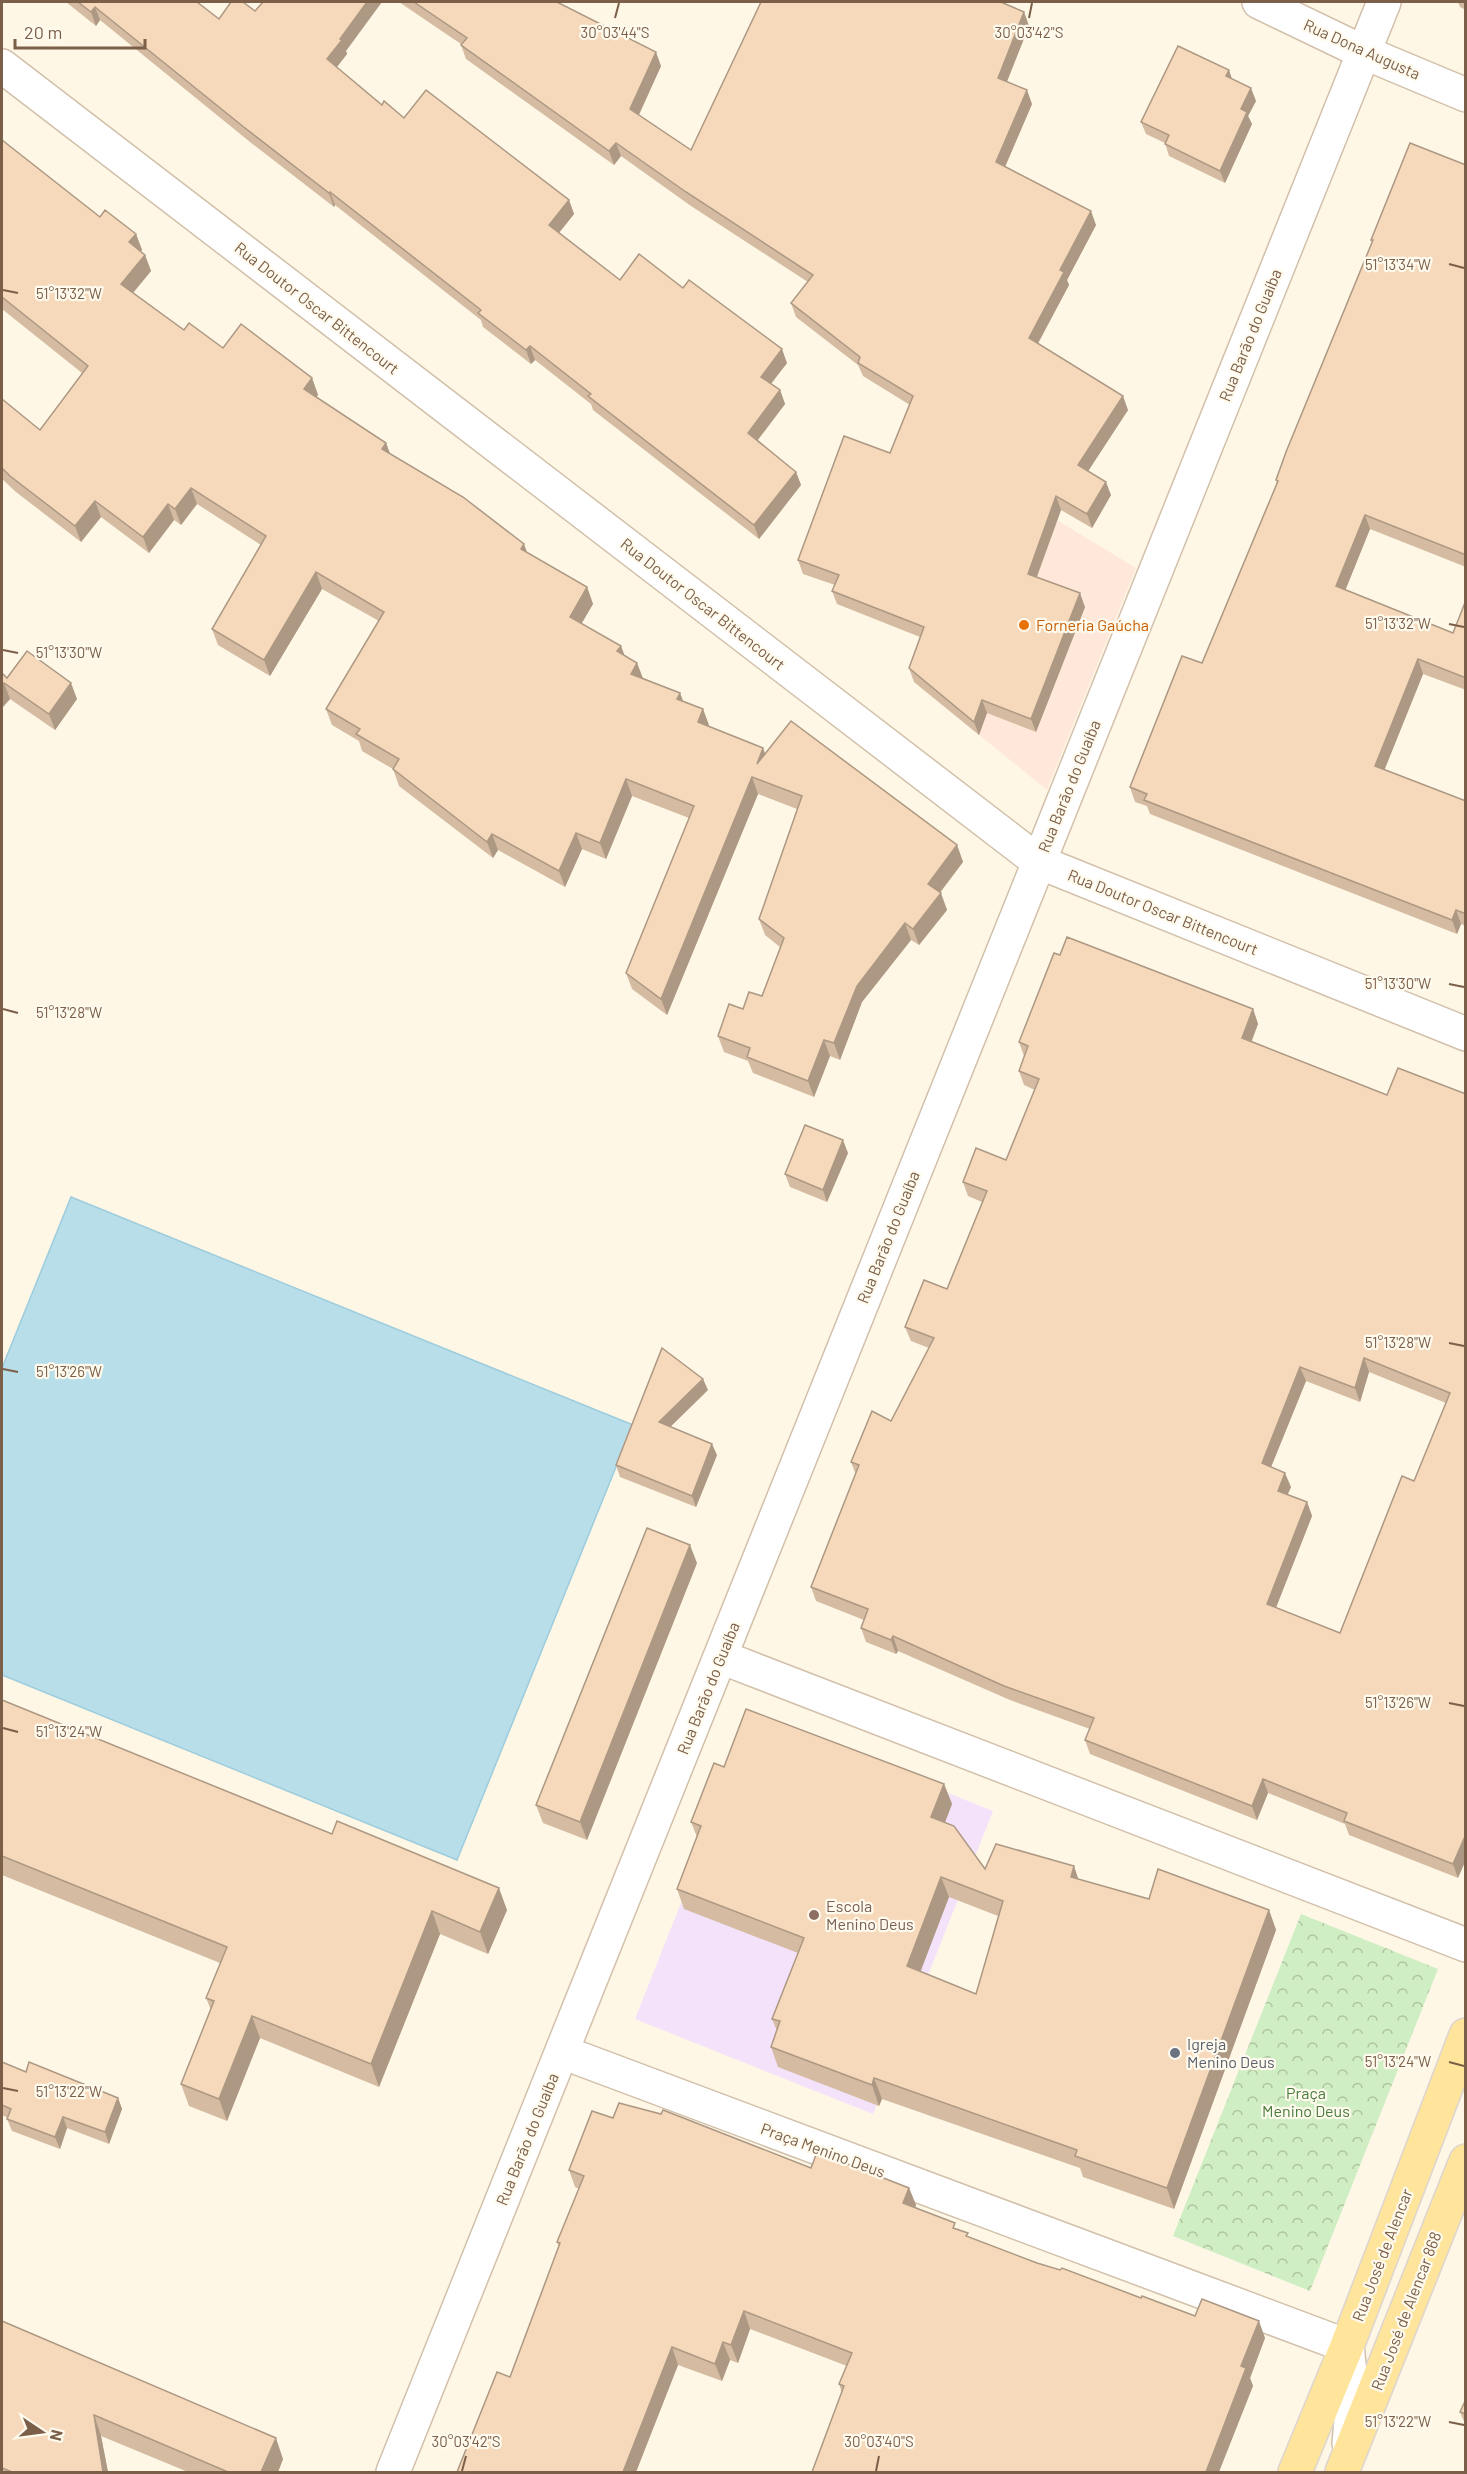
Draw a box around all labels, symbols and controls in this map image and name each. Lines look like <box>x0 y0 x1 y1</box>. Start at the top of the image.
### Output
scale bar <box>15 12 146 50</box>
street label: Rua Dona Augusta <box>1301 14 1423 83</box>
text: 20 m <box>24 21 62 43</box>
text: 30°03'44"S <box>581 23 649 41</box>
text: 30°03'42"S <box>995 23 1063 41</box>
street label: Rua Doutor Oscar Bittencourt <box>231 237 403 378</box>
text: 51°13'34"W <box>1365 255 1431 273</box>
street label: Rua Barão do Guaíba <box>1214 266 1285 404</box>
text: 51°13'32"W <box>36 284 102 302</box>
street label: Rua Doutor Oscar Bittencourt <box>617 533 789 674</box>
text: 51°13'32"W <box>1365 614 1431 632</box>
place label: Forneria Gaúcha <box>1036 615 1149 634</box>
marker: Forneria Gaúcha <box>1017 618 1031 632</box>
text: 51°13'30"W <box>36 643 102 661</box>
street label: Rua Barão do Guaíba <box>1033 717 1104 855</box>
street label: Rua Doutor Oscar Bittencourt <box>1065 865 1261 958</box>
text: 51°13'30"W <box>1365 974 1431 992</box>
text: 51°13'28"W <box>36 1003 102 1021</box>
street label: Rua Barão do Guaíba <box>852 1168 923 1306</box>
text: 51°13'28"W <box>1365 1333 1431 1351</box>
text: 51°13'26"W <box>36 1362 102 1380</box>
street label: Rua Barão do Guaíba <box>672 1619 743 1757</box>
text: 51°13'26"W <box>1365 1693 1431 1711</box>
text: 51°13'24"W <box>36 1722 102 1740</box>
place label: Escola Menino Deus <box>826 1896 914 1933</box>
marker: Escola Menino Deus <box>807 1908 821 1922</box>
place label: Igreja Menino Deus <box>1187 2034 1275 2071</box>
marker: Igreja Menino Deus <box>1168 2046 1182 2060</box>
text: 51°13'24"W <box>1365 2052 1431 2070</box>
street label: Rua Barão do Guaíba <box>491 2070 562 2208</box>
text: 51°13'22"W <box>36 2082 102 2100</box>
park label: Praça Menino Deus <box>1262 2083 1350 2120</box>
street label: Praça Menino Deus <box>758 2118 888 2181</box>
street label: Rua José de Alencar <box>1348 2186 1416 2324</box>
street label: Rua José de Alencar 868 <box>1366 2229 1445 2393</box>
north arrow <box>12 2402 72 2462</box>
text: 51°13'22"W <box>1365 2412 1431 2430</box>
text: N <box>47 2428 68 2443</box>
text: 30°03'42"S <box>432 2432 500 2450</box>
text: 30°03'40"S <box>844 2432 914 2450</box>

